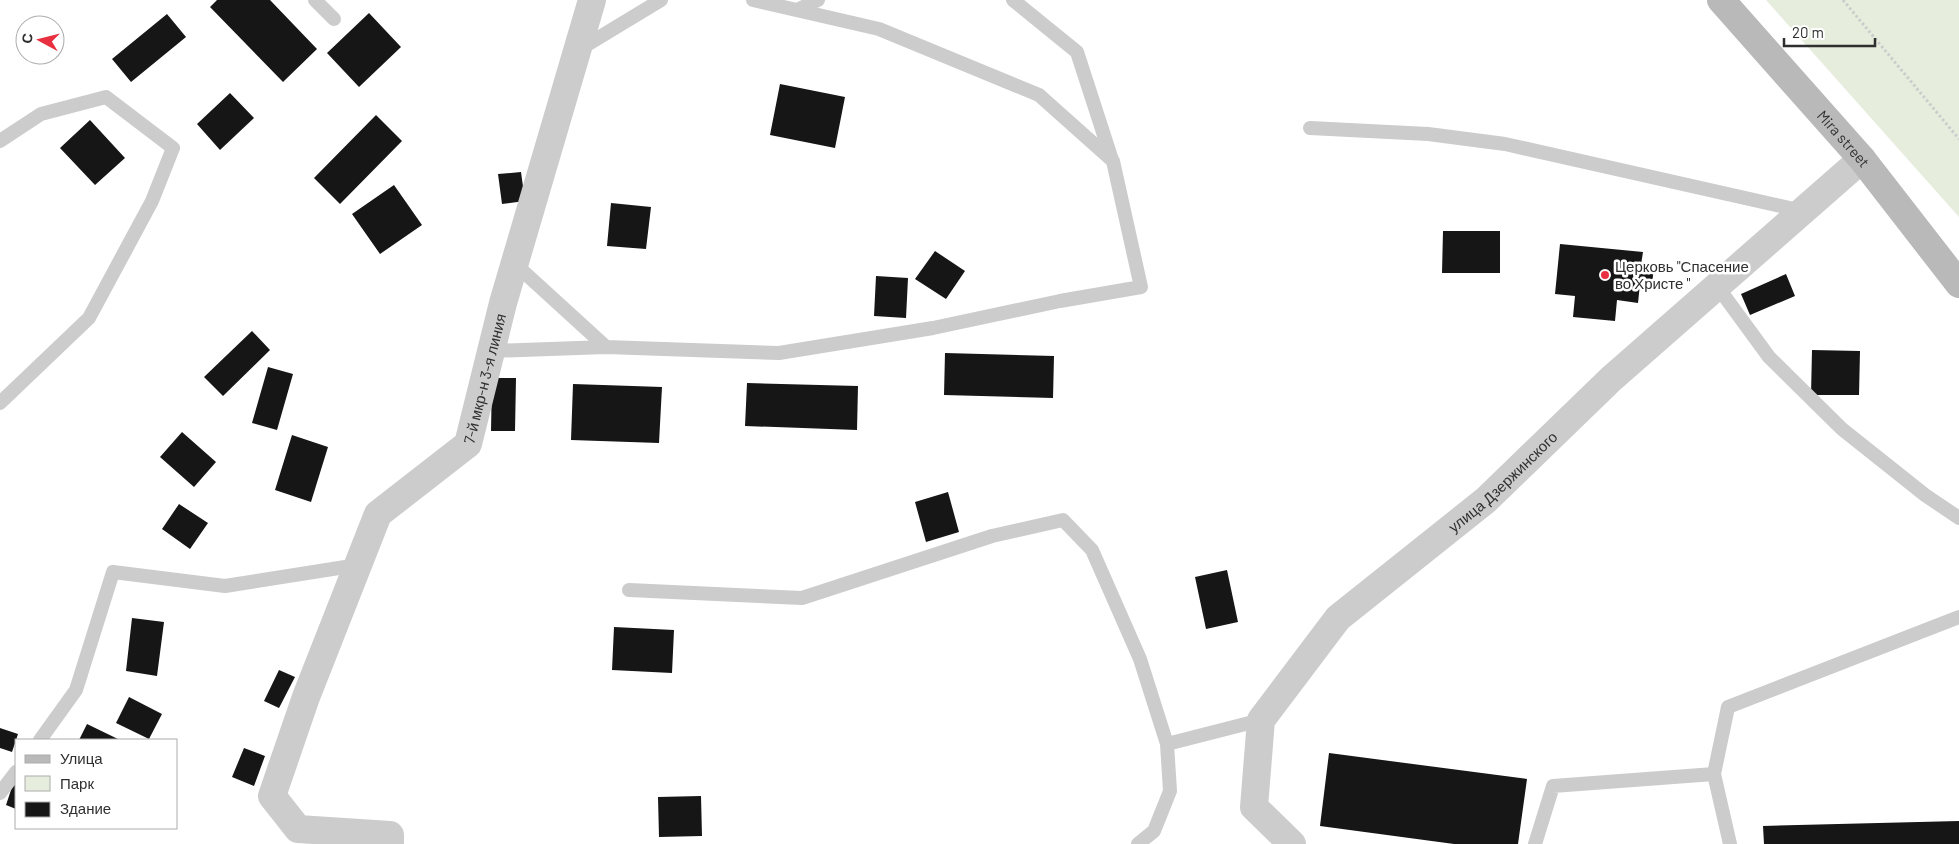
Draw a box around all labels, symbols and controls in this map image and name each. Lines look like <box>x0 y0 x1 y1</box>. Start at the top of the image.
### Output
north arrow <box>15 15 65 65</box>
scale bar <box>1784 15 1875 47</box>
text: 20 m <box>1792 23 1824 41</box>
text: С <box>18 32 36 44</box>
street label: Mira street <box>1814 106 1874 170</box>
place label: Церковь "Спасение во Христе " <box>1615 257 1749 292</box>
marker: Церковь "Спасение во Христе " <box>1599 269 1611 281</box>
street label: 7-й мкр-н 3-я линия <box>459 312 509 446</box>
street label: улица Дзержинского <box>1444 427 1561 536</box>
legend <box>15 739 178 829</box>
text: Улица <box>60 749 103 767</box>
text: Парк <box>60 774 94 792</box>
text: Здание <box>60 799 111 817</box>

